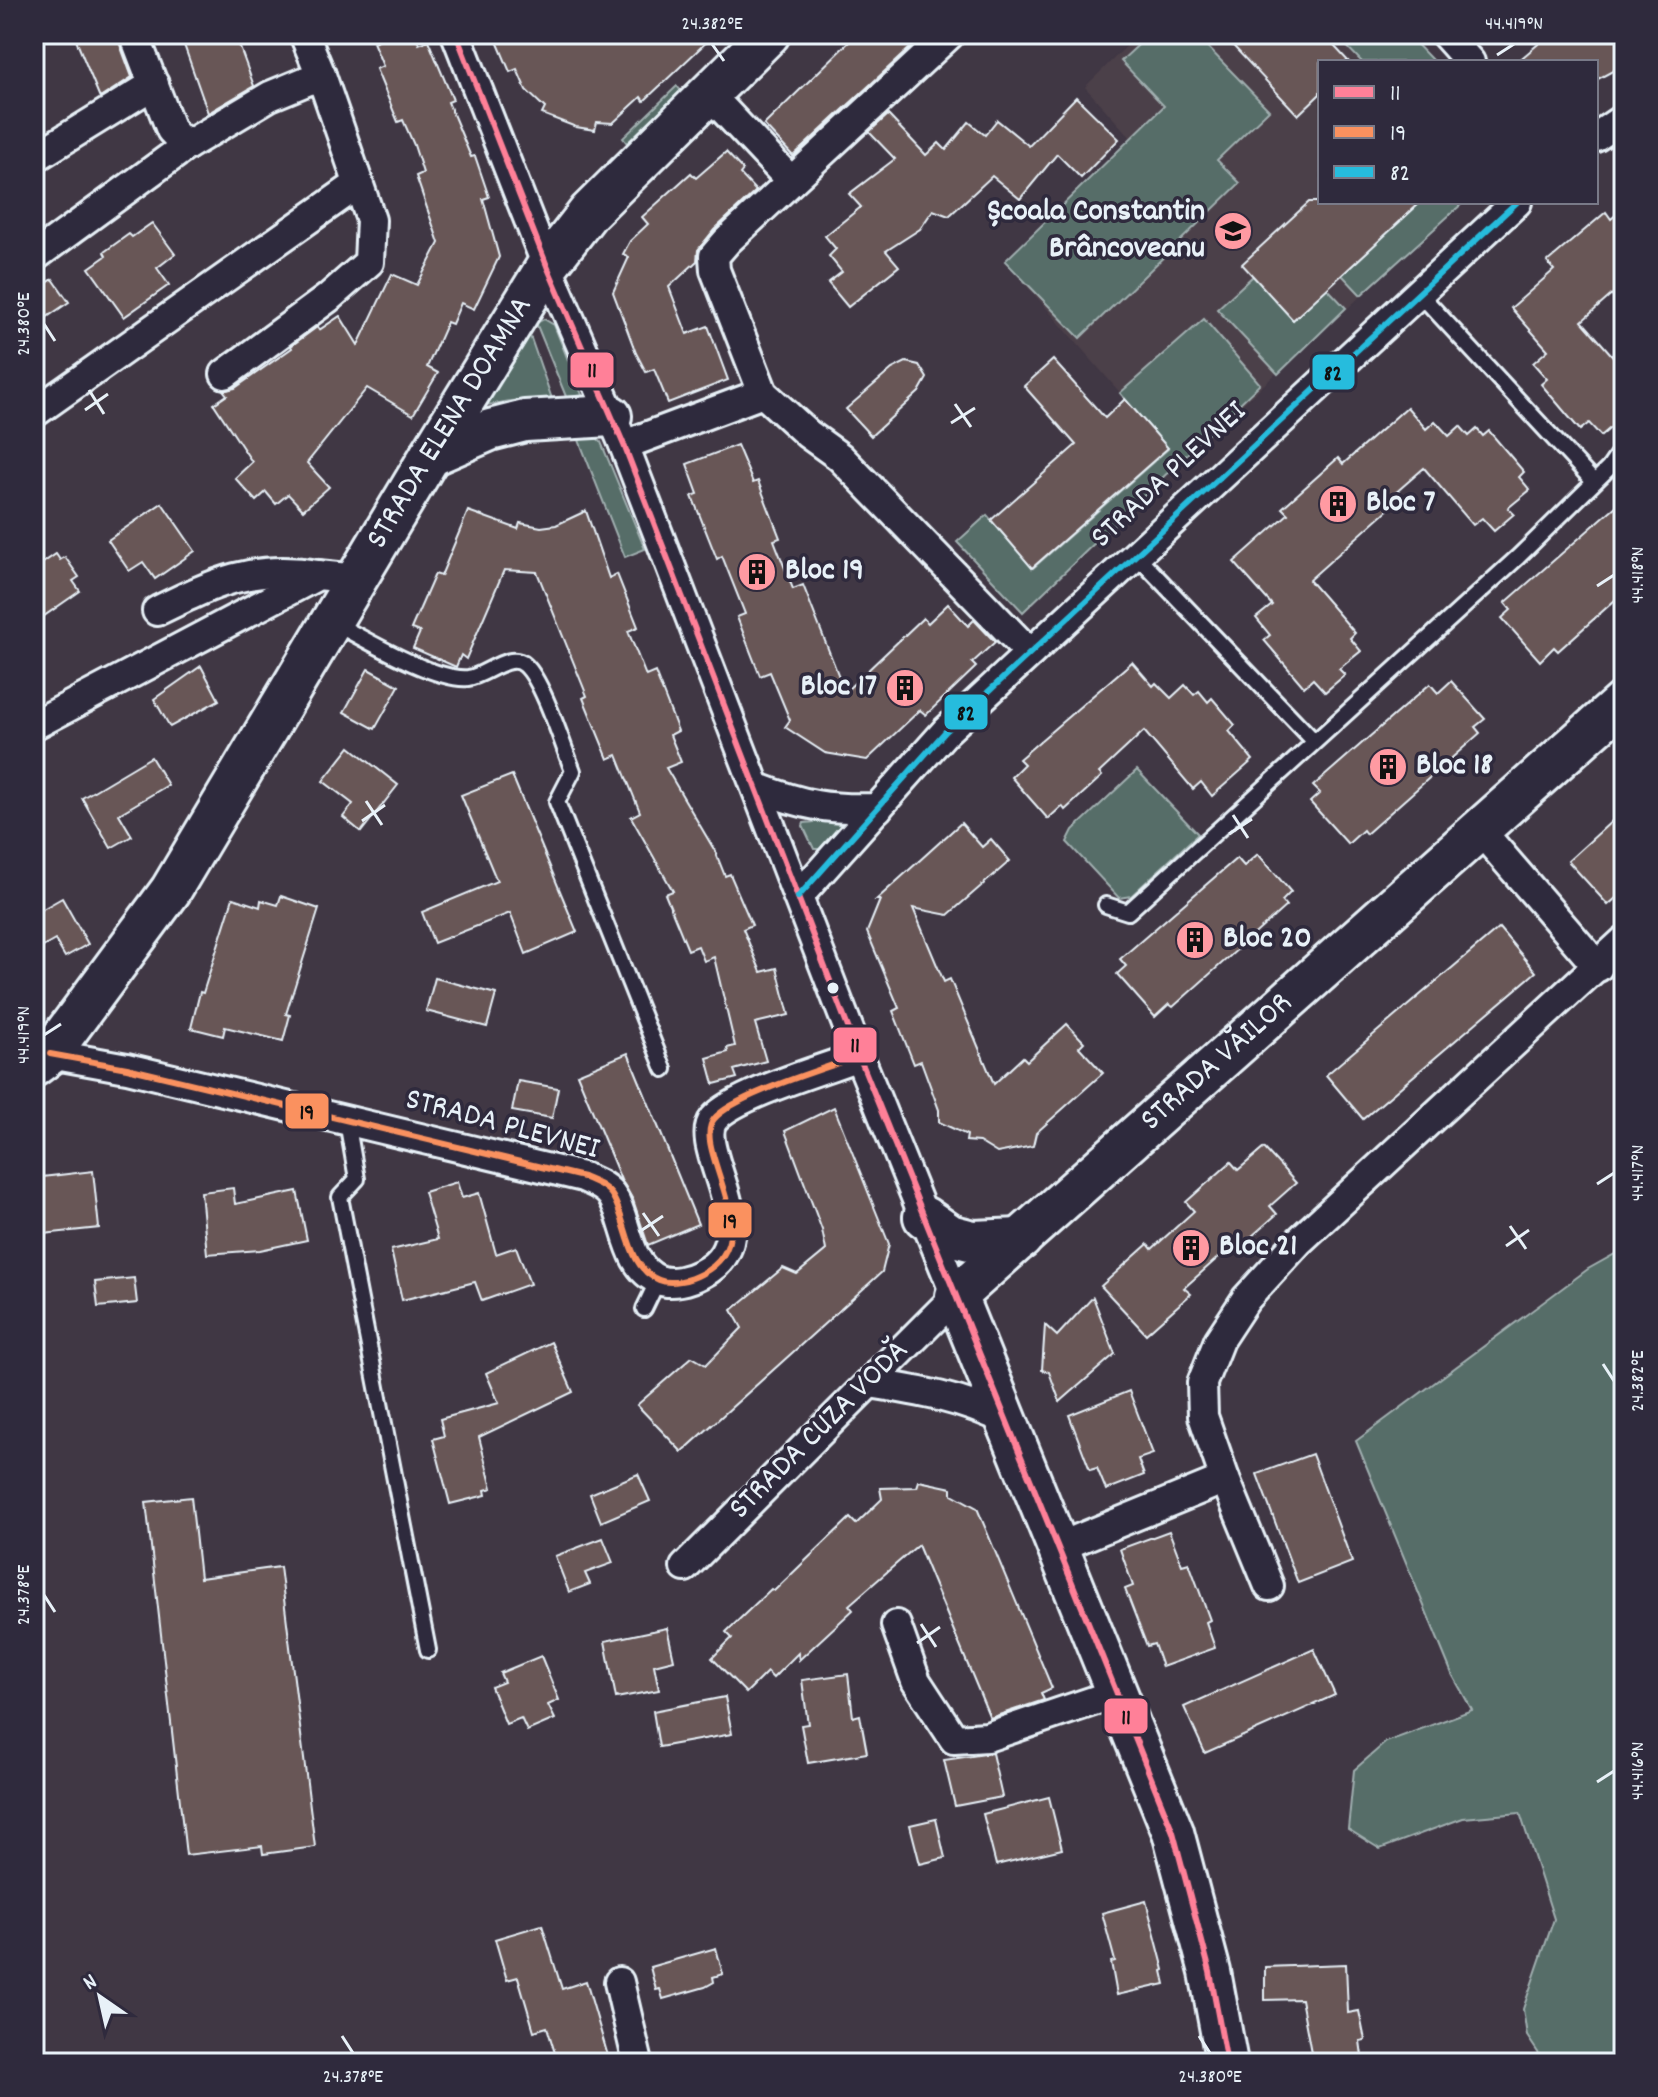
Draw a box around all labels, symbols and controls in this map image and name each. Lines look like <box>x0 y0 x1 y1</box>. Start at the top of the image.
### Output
text: 24.382°E <box>681 11 743 39</box>
text: 44.419°N <box>1485 11 1543 39</box>
legend <box>1318 60 1598 204</box>
text: 11 <box>1390 78 1401 112</box>
text: 19 <box>1390 118 1406 152</box>
text: 82 <box>1390 158 1410 192</box>
place label: Școala Constantin Brâncoveanu <box>987 190 1205 273</box>
school or university icon: Școala Constantin Brâncoveanu <box>1212 210 1254 252</box>
street label: STRADA ELENA DOAMNA <box>356 288 546 558</box>
text: 24.380°E <box>11 292 39 356</box>
line badge: 11 <box>569 351 615 389</box>
line badge: 82 <box>1311 353 1356 391</box>
text: 11 <box>587 357 597 388</box>
text: 82 <box>1324 360 1342 391</box>
street label: STRADA PLEVNEI <box>1082 391 1259 561</box>
place label: Bloc 7 <box>1366 481 1435 527</box>
building icon: Bloc 7 <box>1317 483 1359 525</box>
text: 44.418°N <box>1625 547 1653 603</box>
place label: Bloc 19 <box>785 549 864 595</box>
building icon: Bloc 19 <box>736 551 778 593</box>
place label: Bloc 17 <box>801 665 877 711</box>
building icon: Bloc 17 <box>884 667 926 709</box>
line badge: 82 <box>943 693 989 731</box>
text: 82 <box>957 700 975 731</box>
place label: Bloc 18 <box>1416 744 1493 790</box>
building icon: Bloc 18 <box>1367 746 1409 788</box>
place label: Bloc 20 <box>1223 917 1312 963</box>
building icon: Bloc 20 <box>1174 919 1216 961</box>
unlabelled marker <box>825 980 841 996</box>
street label: STRADA VĂILOR <box>1131 983 1304 1143</box>
text: 44.419°N <box>11 1006 39 1064</box>
line badge: 11 <box>832 1026 878 1064</box>
text: 11 <box>850 1032 860 1063</box>
street label: STRADA PLEVNEI <box>400 1078 604 1174</box>
line badge: 19 <box>284 1092 330 1130</box>
text: 19 <box>300 1099 314 1130</box>
text: 44.417°N <box>1625 1145 1653 1201</box>
line badge: 19 <box>707 1201 753 1239</box>
text: 19 <box>723 1208 737 1239</box>
place label: Bloc 21 <box>1219 1225 1297 1271</box>
building icon: Bloc 21 <box>1170 1227 1212 1269</box>
street label: STRADA CUZA VODĂ <box>720 1331 920 1531</box>
text: 24.382°E <box>1625 1350 1653 1412</box>
text: 24.378°E <box>11 1565 39 1625</box>
line badge: 11 <box>1103 1697 1149 1735</box>
text: 11 <box>1121 1704 1131 1735</box>
text: 44.416°N <box>1625 1742 1653 1800</box>
north arrow <box>60 1957 140 2037</box>
text: N <box>78 1967 104 1999</box>
text: 24.378°E <box>323 2064 383 2092</box>
text: 24.380°E <box>1178 2064 1242 2092</box>

